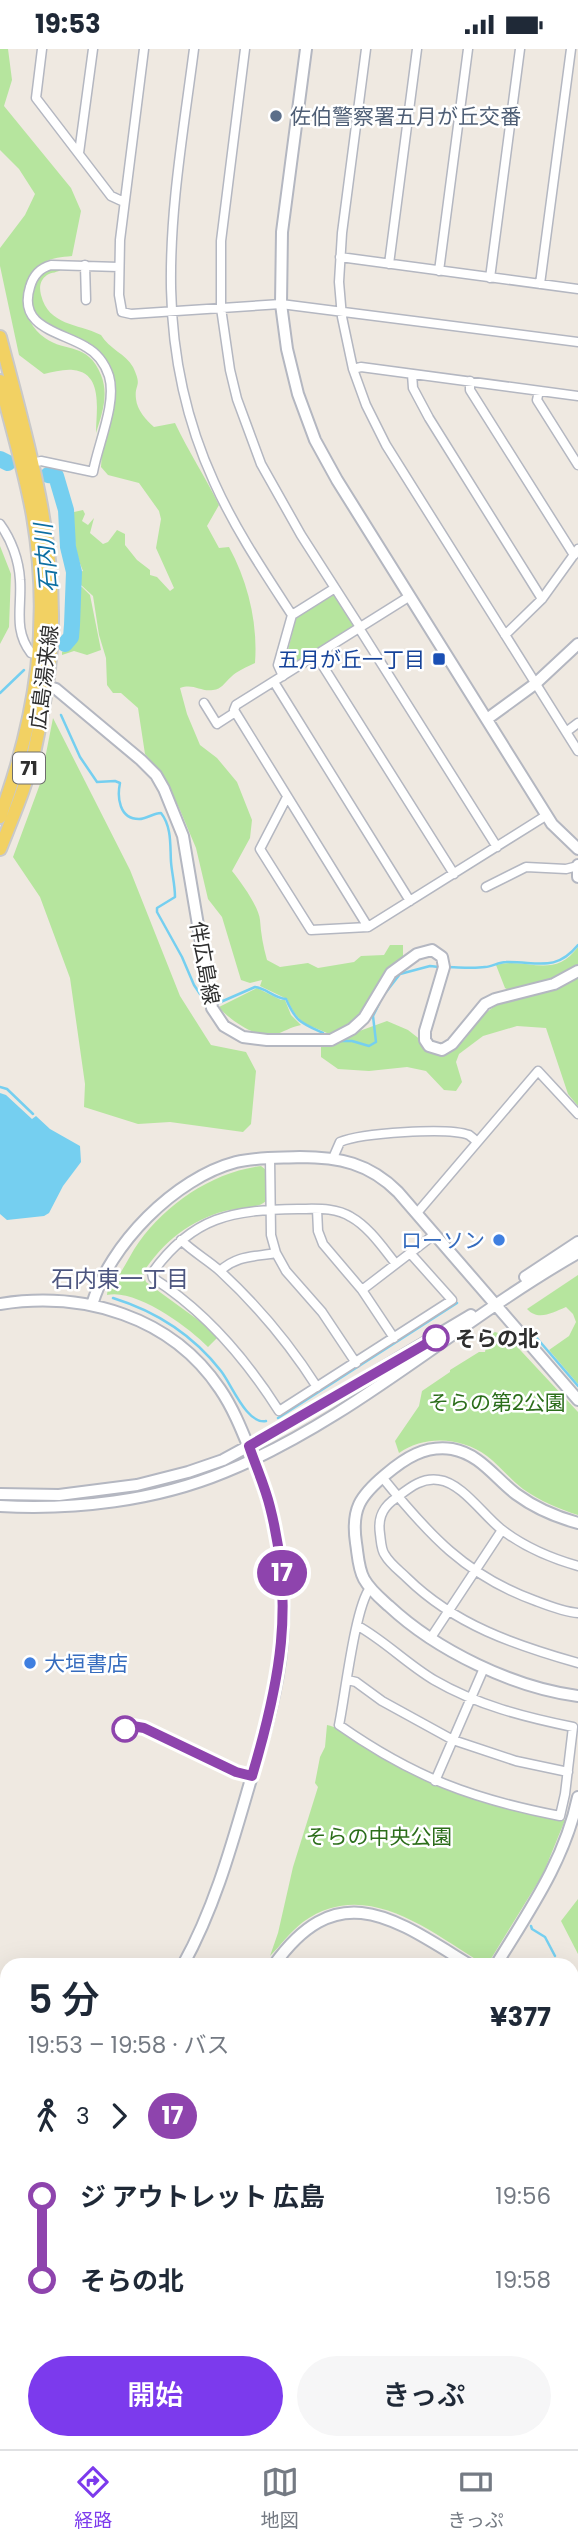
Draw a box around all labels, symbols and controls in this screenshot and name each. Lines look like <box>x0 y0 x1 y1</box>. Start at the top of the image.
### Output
text: 19:53 <box>35 6 101 42</box>
place label: 佐伯警察署五月が丘交番 <box>290 102 521 131</box>
marker: 佐伯警察署五月が丘交番 <box>268 108 284 124</box>
water label: 石内川 <box>27 519 65 594</box>
street label: 広島湯来線 <box>23 623 65 731</box>
place label: 五月が丘一丁目 <box>278 645 425 674</box>
marker: 五月が丘一丁目 <box>431 651 447 667</box>
road number: 71 <box>13 753 45 783</box>
street label: 伴広島線 <box>183 919 227 1007</box>
place label: ローソン <box>401 1226 485 1255</box>
marker: ローソン <box>491 1232 507 1248</box>
district label: 石内東一丁目 <box>51 1263 189 1295</box>
place label: そらの北 <box>455 1324 539 1353</box>
marker: そらの北 <box>423 1325 449 1351</box>
park label: そらの第2公園 <box>428 1388 566 1417</box>
line badge: 17 <box>250 1550 314 1596</box>
text: 17 <box>271 1556 293 1589</box>
place label: 大垣書店 <box>44 1649 128 1678</box>
marker: 大垣書店 <box>22 1655 38 1671</box>
unlabelled marker <box>112 1716 138 1742</box>
park label: そらの中央公園 <box>306 1822 453 1851</box>
text: 5 分 <box>28 1973 100 2026</box>
text: ¥377 <box>490 1999 551 2035</box>
text: 19:53 – 19:58 · バス <box>28 2029 229 2061</box>
icon: walk <box>28 2097 66 2135</box>
icon: forward <box>100 2097 138 2135</box>
text: 17 <box>162 2099 183 2132</box>
text: 3 <box>76 2100 90 2132</box>
text: ジ アウトレット 広島 <box>80 2179 325 2215</box>
text: 19:56 <box>495 2180 551 2212</box>
text: そらの北 <box>80 2263 184 2299</box>
text: 19:58 <box>495 2264 551 2296</box>
button: 開始 <box>28 2356 283 2436</box>
button: きっぷ <box>297 2356 551 2436</box>
tab: 経路 <box>74 2463 112 2535</box>
tab: 地図 <box>261 2463 299 2535</box>
tab: きっぷ <box>447 2463 504 2535</box>

